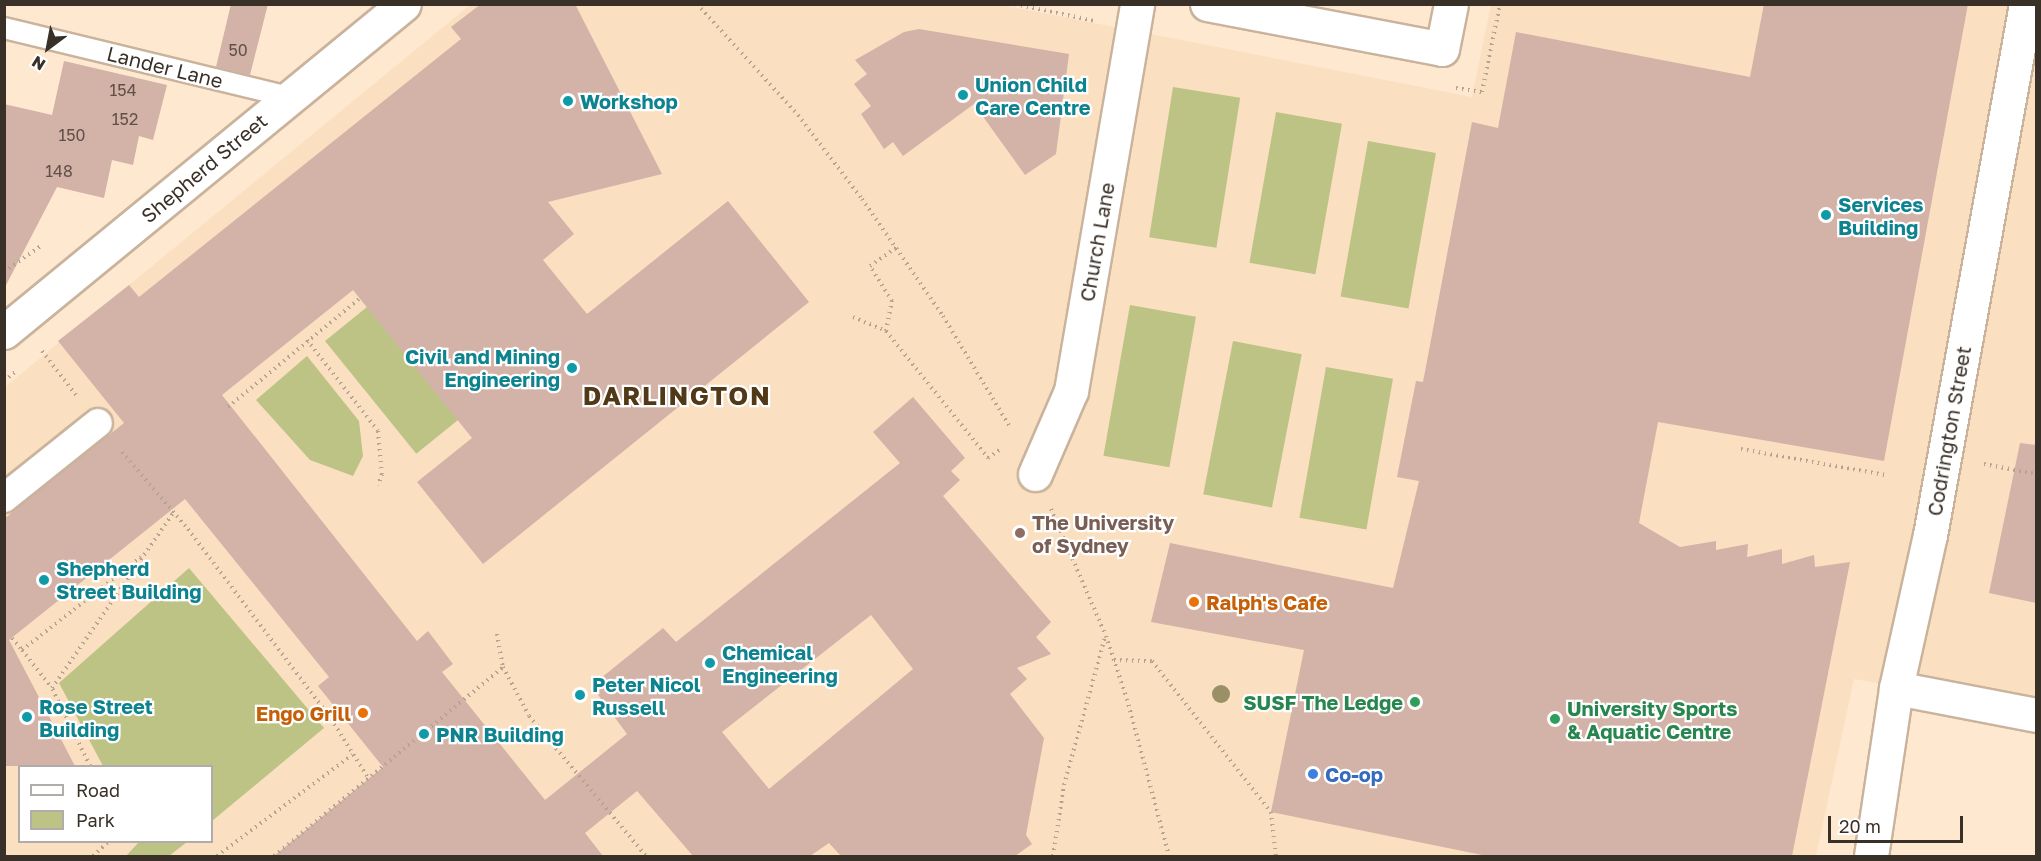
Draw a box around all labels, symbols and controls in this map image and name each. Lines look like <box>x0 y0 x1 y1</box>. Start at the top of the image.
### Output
north arrow <box>18 18 78 78</box>
house number: 50 <box>228 40 248 60</box>
street label: Lander Lane <box>105 41 225 93</box>
text: N <box>28 52 49 75</box>
place label: Union Child Care Centre <box>975 72 1090 119</box>
house number: 154 <box>110 80 136 100</box>
marker: Union Child Care Centre <box>956 88 970 102</box>
place label: Workshop <box>580 89 678 113</box>
marker: Workshop <box>561 94 575 108</box>
street label: Shepherd Street <box>136 108 272 228</box>
house number: 152 <box>112 109 138 129</box>
house number: 150 <box>59 125 85 145</box>
house number: 148 <box>45 161 73 181</box>
street label: Church Lane <box>1075 181 1119 303</box>
place label: Services Building <box>1838 192 1923 239</box>
marker: Services Building <box>1819 208 1833 222</box>
place label: Civil and Mining Engineering <box>405 344 560 391</box>
street label: Codrington Street <box>1922 344 1976 518</box>
marker: Civil and Mining Engineering <box>565 361 579 375</box>
district label: DARLINGTON <box>583 380 771 412</box>
place label: The University of Sydney <box>1032 510 1174 557</box>
marker: The University of Sydney <box>1013 526 1027 540</box>
place label: Shepherd Street Building <box>56 556 201 603</box>
marker: Shepherd Street Building <box>37 573 51 587</box>
place label: Ralph's Cafe <box>1206 590 1328 614</box>
marker: Ralph's Cafe <box>1187 595 1201 609</box>
place label: Chemical Engineering <box>722 640 838 687</box>
marker: Chemical Engineering <box>703 656 717 670</box>
place label: Peter Nicol Russell <box>592 672 700 719</box>
marker: Peter Nicol Russell <box>573 688 587 702</box>
place label: SUSF The Ledge <box>1243 690 1403 714</box>
place label: Rose Street Building <box>39 694 153 741</box>
marker: SUSF The Ledge <box>1408 695 1422 709</box>
place label: University Sports & Aquatic Centre <box>1567 696 1737 743</box>
place label: Engo Grill <box>256 701 351 725</box>
marker: Engo Grill <box>356 706 370 720</box>
marker: Rose Street Building <box>20 710 34 724</box>
marker: University Sports & Aquatic Centre <box>1548 712 1562 726</box>
place label: PNR Building <box>436 722 564 746</box>
marker: PNR Building <box>417 727 431 741</box>
place label: Co-op <box>1325 762 1383 786</box>
legend <box>18 765 213 843</box>
marker: Co-op <box>1306 767 1320 781</box>
text: Road <box>76 779 120 801</box>
scale bar <box>1831 804 1966 842</box>
text: Park <box>76 809 115 831</box>
text: 20 m <box>1839 815 1881 837</box>

